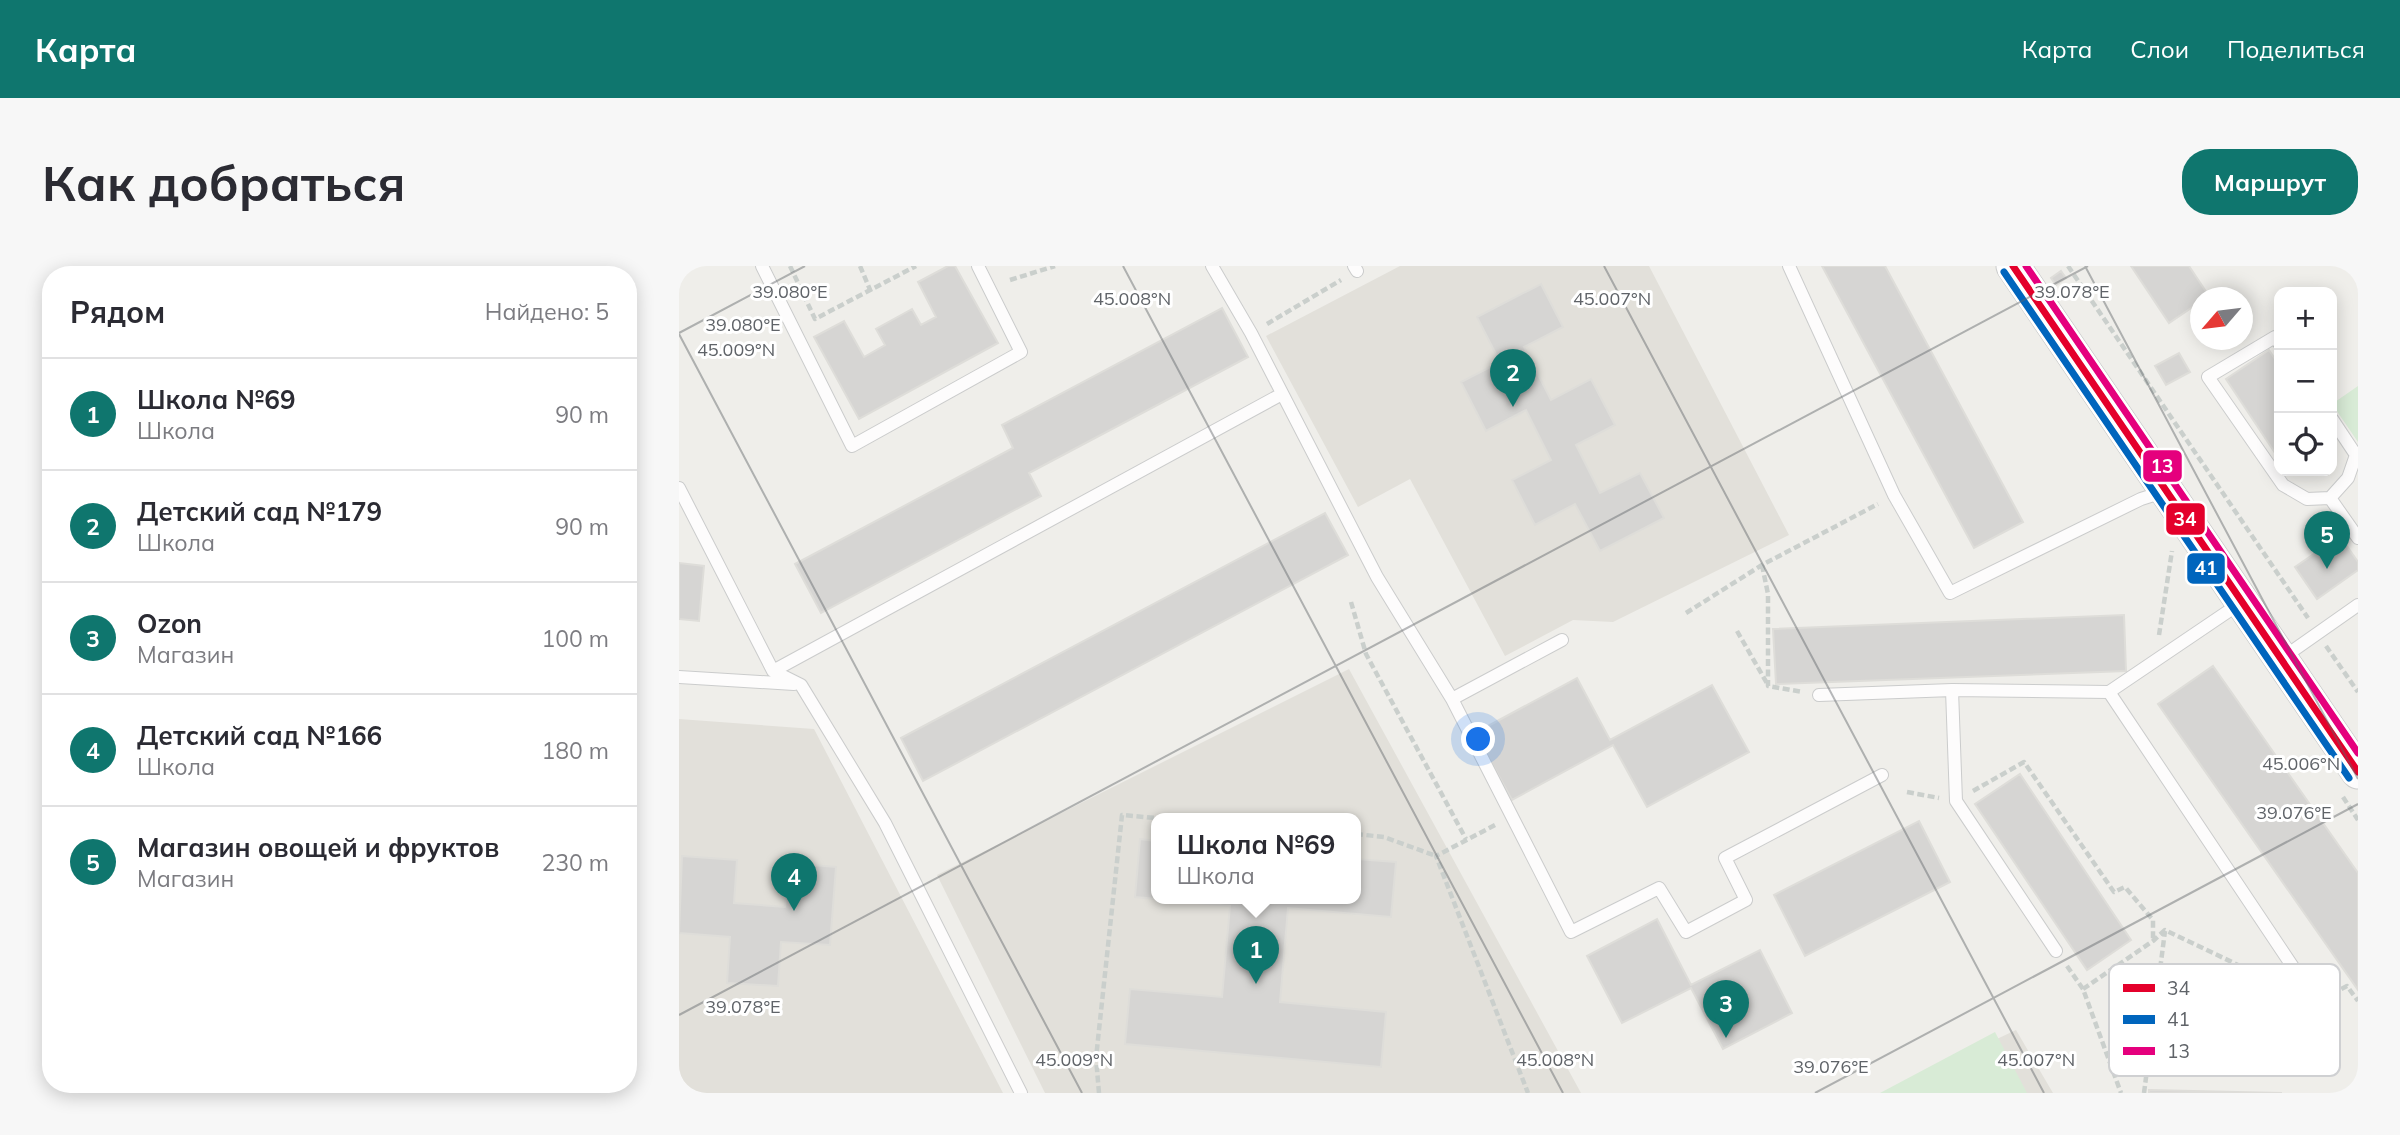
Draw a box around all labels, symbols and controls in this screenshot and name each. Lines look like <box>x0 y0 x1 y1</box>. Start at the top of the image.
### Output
text: Карта <box>35 29 137 70</box>
text: Карта <box>2022 34 2092 64</box>
text: Слои <box>2130 34 2189 64</box>
text: Поделиться <box>2227 34 2365 64</box>
button: Маршрут <box>2182 149 2358 215</box>
text: Как добраться <box>42 152 405 213</box>
text: 39.080°E <box>752 280 828 303</box>
text: 39.078°E <box>2034 280 2110 303</box>
text: 45.008°N <box>1093 287 1171 310</box>
text: 45.007°N <box>1573 287 1651 310</box>
north arrow <box>2190 287 2253 350</box>
map controls <box>2274 287 2337 476</box>
button: + <box>2274 287 2337 350</box>
text: Рядом <box>70 293 165 331</box>
text: Найдено: 5 <box>485 297 609 326</box>
text: 39.080°E <box>705 313 781 336</box>
text: 45.009°N <box>697 338 775 361</box>
pin: 2 <box>1490 349 1536 407</box>
button: − <box>2274 350 2337 413</box>
text: Школа №69 <box>137 383 296 416</box>
text: 1 <box>86 400 100 429</box>
text: 90 m <box>555 400 609 429</box>
button: locate <box>2274 413 2337 476</box>
text: Школа <box>137 416 215 445</box>
line badge: 13 <box>2142 449 2183 483</box>
text: 13 <box>2151 454 2173 478</box>
text: Детский сад №179 <box>137 495 382 528</box>
line badge: 34 <box>2165 502 2206 536</box>
text: 34 <box>2174 507 2197 531</box>
pin: 5 <box>2304 511 2350 569</box>
text: 2 <box>86 512 100 541</box>
text: 90 m <box>555 512 609 541</box>
text: Школа <box>137 528 215 557</box>
line badge: 41 <box>2186 552 2226 585</box>
text: 41 <box>2195 556 2217 580</box>
text: Ozon <box>137 607 202 640</box>
text: 3 <box>86 624 100 653</box>
text: 100 m <box>541 624 609 653</box>
text: Магазин <box>137 640 234 669</box>
text: Детский сад №166 <box>137 719 382 752</box>
your location <box>1461 722 1495 756</box>
text: 4 <box>86 736 100 765</box>
text: 180 m <box>541 736 609 765</box>
text: Школа <box>137 752 215 781</box>
text: 45.006°N <box>2262 752 2340 775</box>
text: 39.076°E <box>2256 801 2332 824</box>
popup <box>1151 813 1361 904</box>
text: Школа №69 <box>1177 828 1335 861</box>
text: Магазин овощей и фруктов <box>137 831 499 864</box>
text: 5 <box>86 848 100 877</box>
text: 230 m <box>541 848 609 877</box>
pin: 4 <box>771 853 817 911</box>
text: Школа <box>1177 861 1255 890</box>
text: Магазин <box>137 864 234 893</box>
pin: 1 <box>1233 926 1279 984</box>
legend <box>2109 964 2340 1076</box>
text: 34 <box>2167 976 2190 1000</box>
pin: 3 <box>1703 980 1749 1038</box>
text: 39.078°E <box>705 995 781 1018</box>
text: 41 <box>2167 1007 2190 1031</box>
text: 13 <box>2167 1039 2190 1063</box>
text: 45.009°N <box>1035 1048 1113 1071</box>
text: 45.008°N <box>1516 1048 1594 1071</box>
text: 45.007°N <box>1997 1048 2075 1071</box>
text: 39.076°E <box>1793 1055 1869 1078</box>

